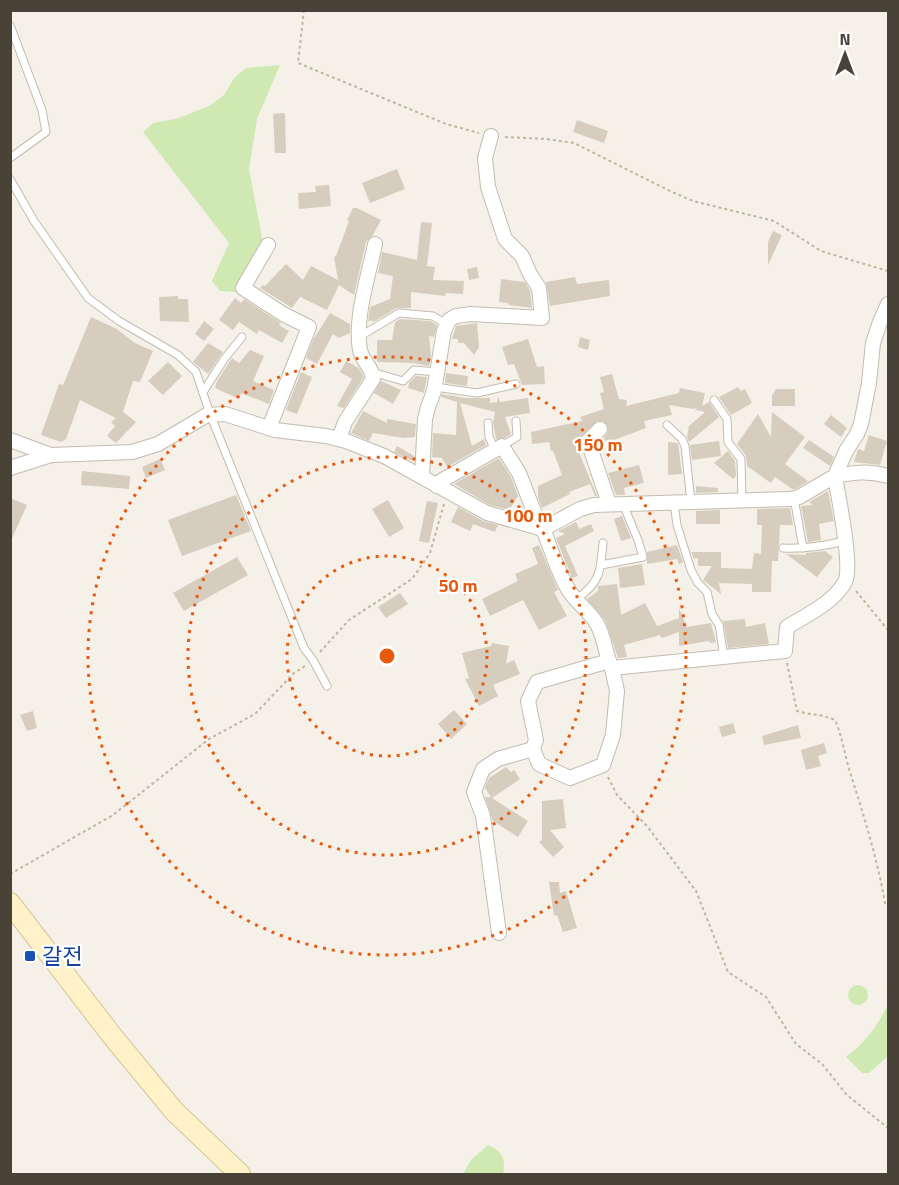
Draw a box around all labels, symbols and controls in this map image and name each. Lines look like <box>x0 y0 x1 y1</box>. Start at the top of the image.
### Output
north arrow <box>815 24 875 84</box>
text: N <box>839 27 851 51</box>
text: 150 m <box>573 431 623 458</box>
text: 100 m <box>503 502 553 529</box>
text: 50 m <box>438 572 478 599</box>
centre of rings <box>377 646 397 666</box>
place label: 갈전 <box>42 939 82 973</box>
marker: 갈전 <box>23 949 37 963</box>

